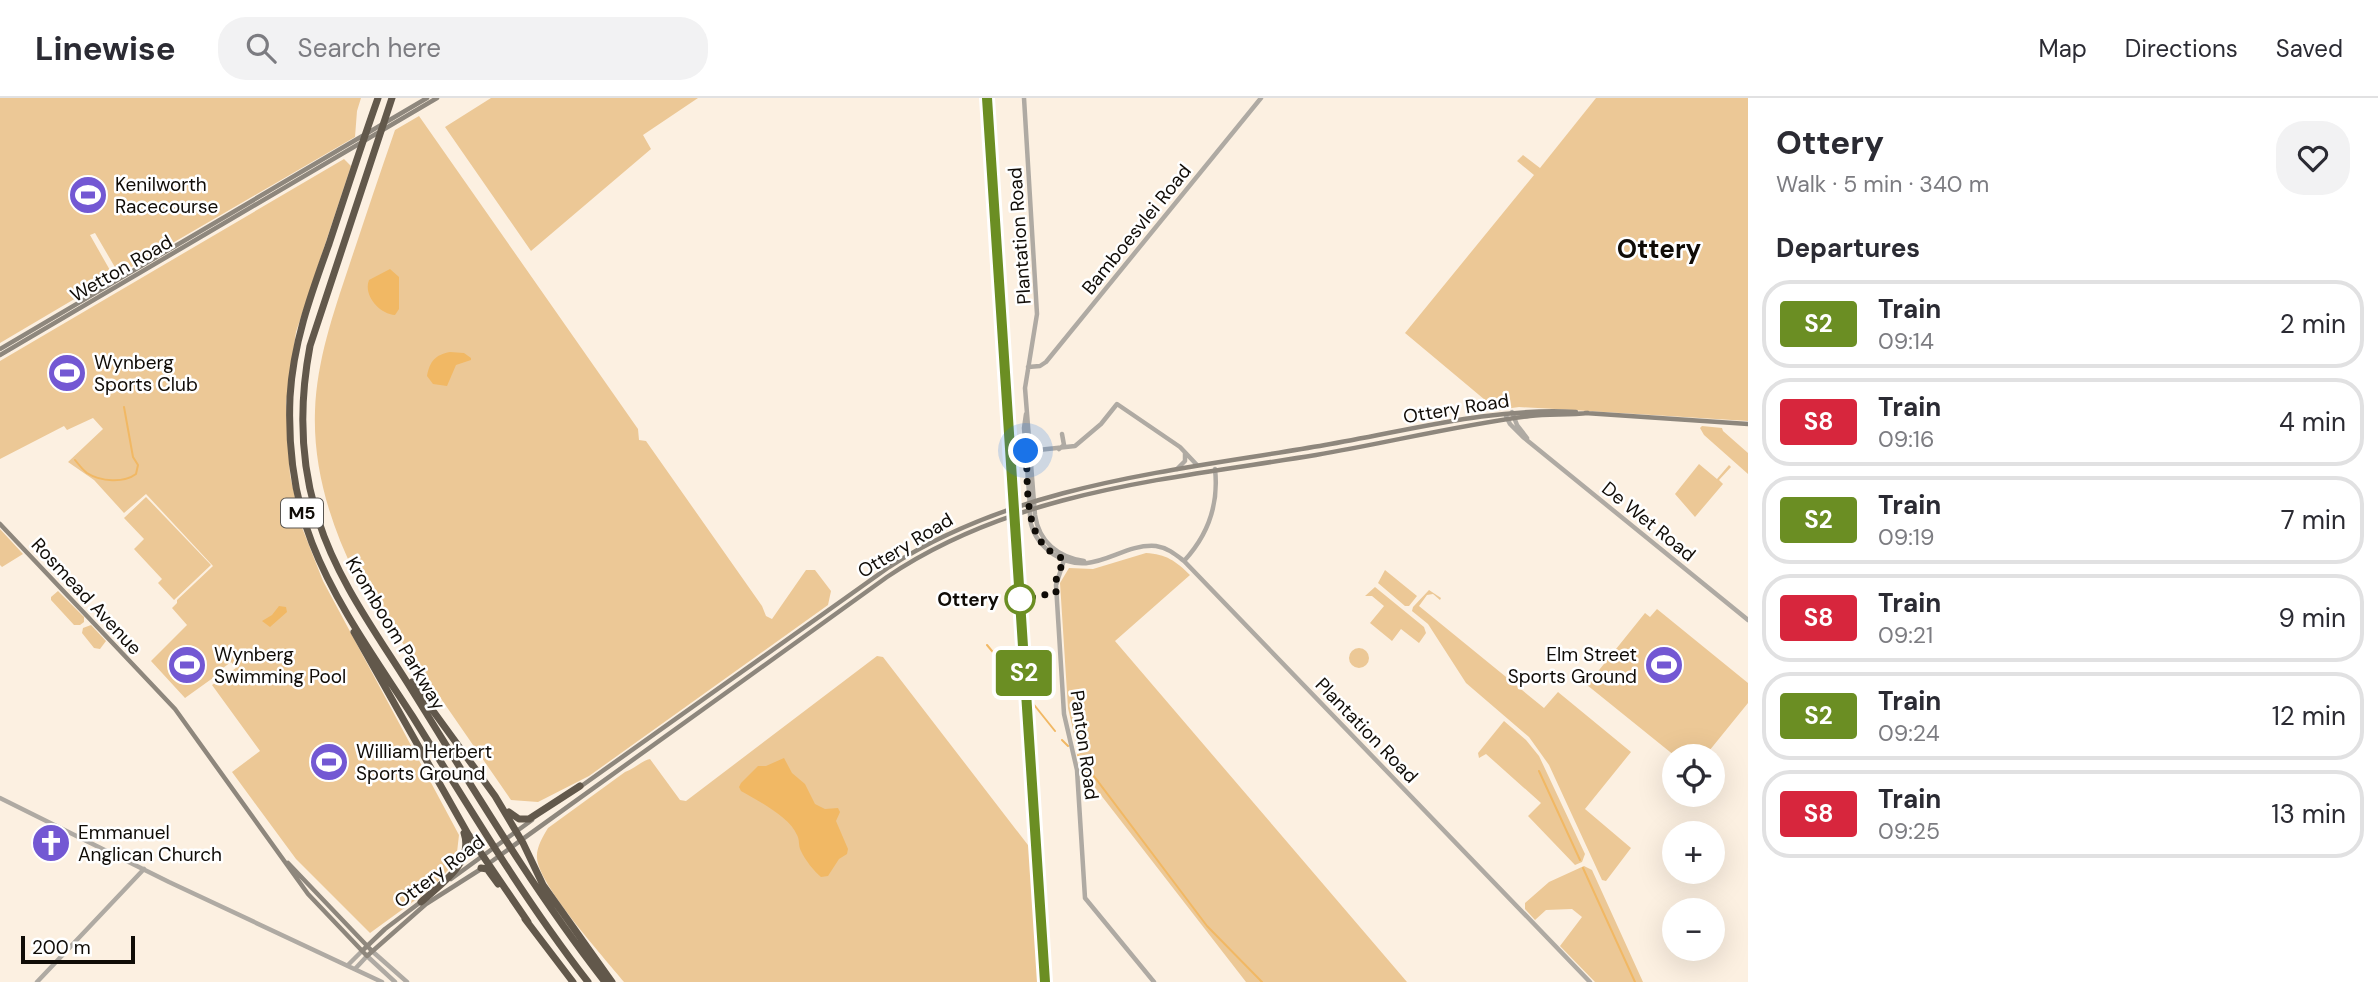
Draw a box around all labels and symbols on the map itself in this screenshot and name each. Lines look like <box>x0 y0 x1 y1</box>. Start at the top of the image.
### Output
street label: Bamboesvlei Road <box>1076 159 1197 300</box>
street label: Plantation Road <box>1002 167 1037 305</box>
place label: Kenilworth Racecourse <box>115 172 218 219</box>
sports icon: Kenilworth Racecourse <box>67 174 109 216</box>
street label: Wetton Road <box>66 229 177 308</box>
district label: Ottery <box>1617 232 1702 266</box>
place label: Wynberg Sports Club <box>94 350 198 397</box>
sports icon: Wynberg Sports Club <box>46 352 88 394</box>
street label: Ottery Road <box>1401 388 1511 429</box>
your location <box>1008 433 1043 468</box>
street label: De Wet Road <box>1597 476 1701 567</box>
road number: M5 <box>281 498 323 528</box>
street label: Ottery Road <box>853 507 958 584</box>
street label: Rosmead Avenue <box>26 533 147 660</box>
street label: Kromboom Parkway <box>340 552 451 715</box>
marker: Ottery <box>1005 584 1035 614</box>
place label: Ottery <box>937 587 1000 612</box>
place label: Wynberg Swimming Pool <box>214 642 346 689</box>
place label: Elm Street Sports Ground <box>1508 642 1637 689</box>
sports icon: Wynberg Swimming Pool <box>166 644 208 686</box>
sports icon: Elm Street Sports Ground <box>1643 644 1685 686</box>
line badge: S2 <box>992 650 1056 696</box>
street label: Plantation Road <box>1310 672 1423 788</box>
street label: Panton Road <box>1064 689 1105 802</box>
place label: William Herbert Sports Ground <box>356 739 492 786</box>
sports icon: William Herbert Sports Ground <box>308 741 350 783</box>
place label: Emmanuel Anglican Church <box>78 820 222 867</box>
church icon: Emmanuel Anglican Church <box>30 822 72 864</box>
street label: Ottery Road <box>389 829 490 914</box>
scale bar <box>21 933 135 965</box>

